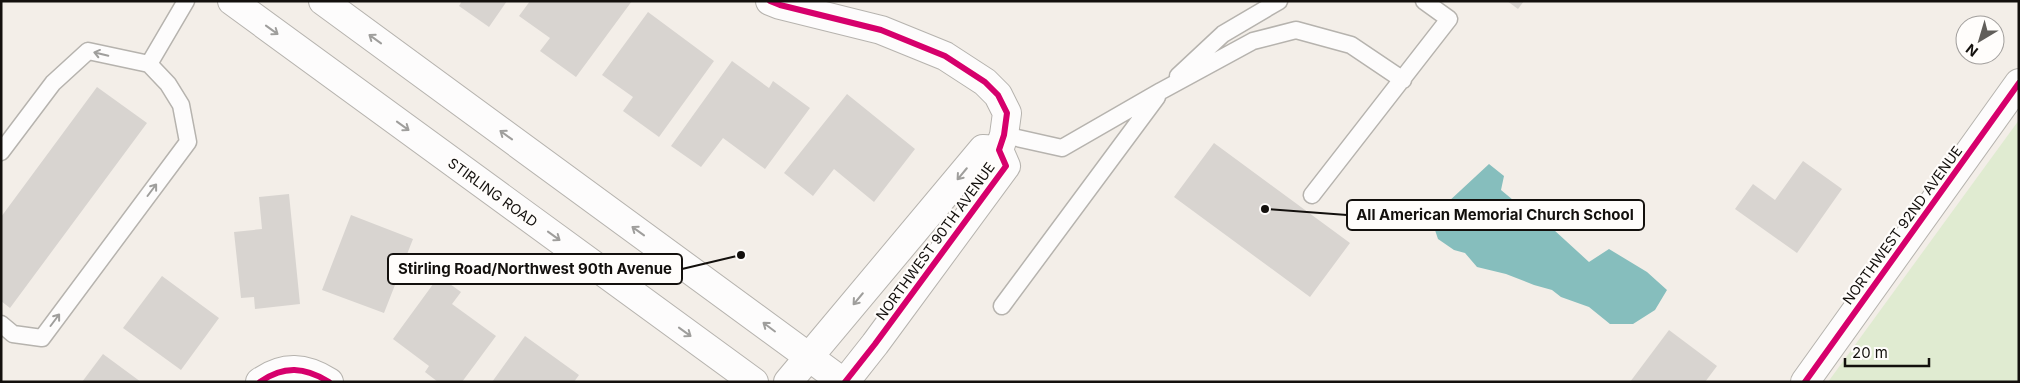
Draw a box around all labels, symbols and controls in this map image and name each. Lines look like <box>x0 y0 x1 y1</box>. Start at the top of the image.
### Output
north arrow <box>1955 15 2005 65</box>
one-way arrow <box>265 25 279 35</box>
one-way arrow <box>369 34 382 45</box>
text: N <box>1962 41 1981 61</box>
one-way arrow <box>94 49 110 58</box>
one-way arrow <box>396 121 410 131</box>
one-way arrow <box>499 130 513 140</box>
street label: NORTHWEST 92ND AVENUE <box>1839 142 1965 308</box>
street label: STIRLING ROAD <box>445 154 541 230</box>
street label: NORTHWEST 90TH AVENUE <box>872 159 998 323</box>
one-way arrow <box>956 167 967 180</box>
one-way arrow <box>147 184 158 197</box>
callout: All American Memorial Church School <box>1347 200 1644 230</box>
text: All American Memorial Church School <box>1356 205 1634 224</box>
one-way arrow <box>631 226 645 236</box>
one-way arrow <box>547 231 561 241</box>
callout: Stirling Road/Northwest 90th Avenue <box>388 254 682 284</box>
text: Stirling Road/Northwest 90th Avenue <box>398 259 672 278</box>
one-way arrow <box>853 292 864 305</box>
one-way arrow <box>50 314 61 327</box>
one-way arrow <box>762 322 776 332</box>
one-way arrow <box>678 327 692 337</box>
scale bar <box>1845 336 1929 368</box>
text: 20 m <box>1852 343 1888 362</box>

